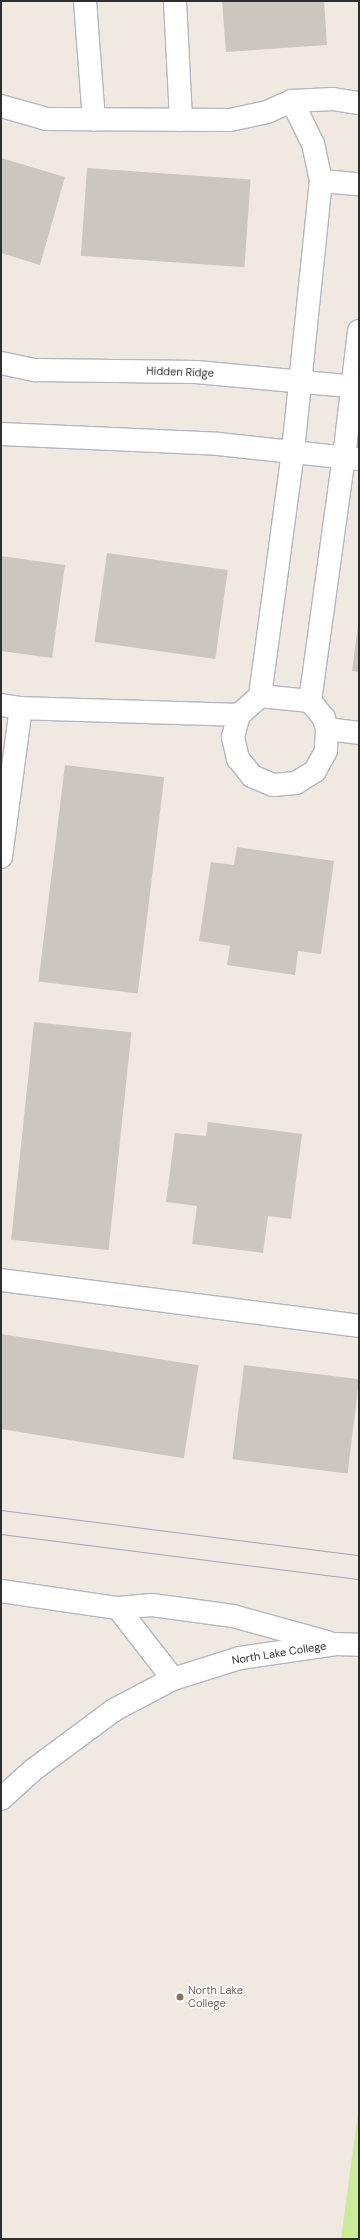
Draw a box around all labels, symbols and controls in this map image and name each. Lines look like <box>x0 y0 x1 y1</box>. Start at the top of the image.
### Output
street label: Hidden Ridge <box>146 364 214 380</box>
street label: North Lake College <box>231 1639 327 1667</box>
place label: North Lake College <box>188 1984 243 2010</box>
marker: North Lake College <box>175 1992 185 2002</box>

